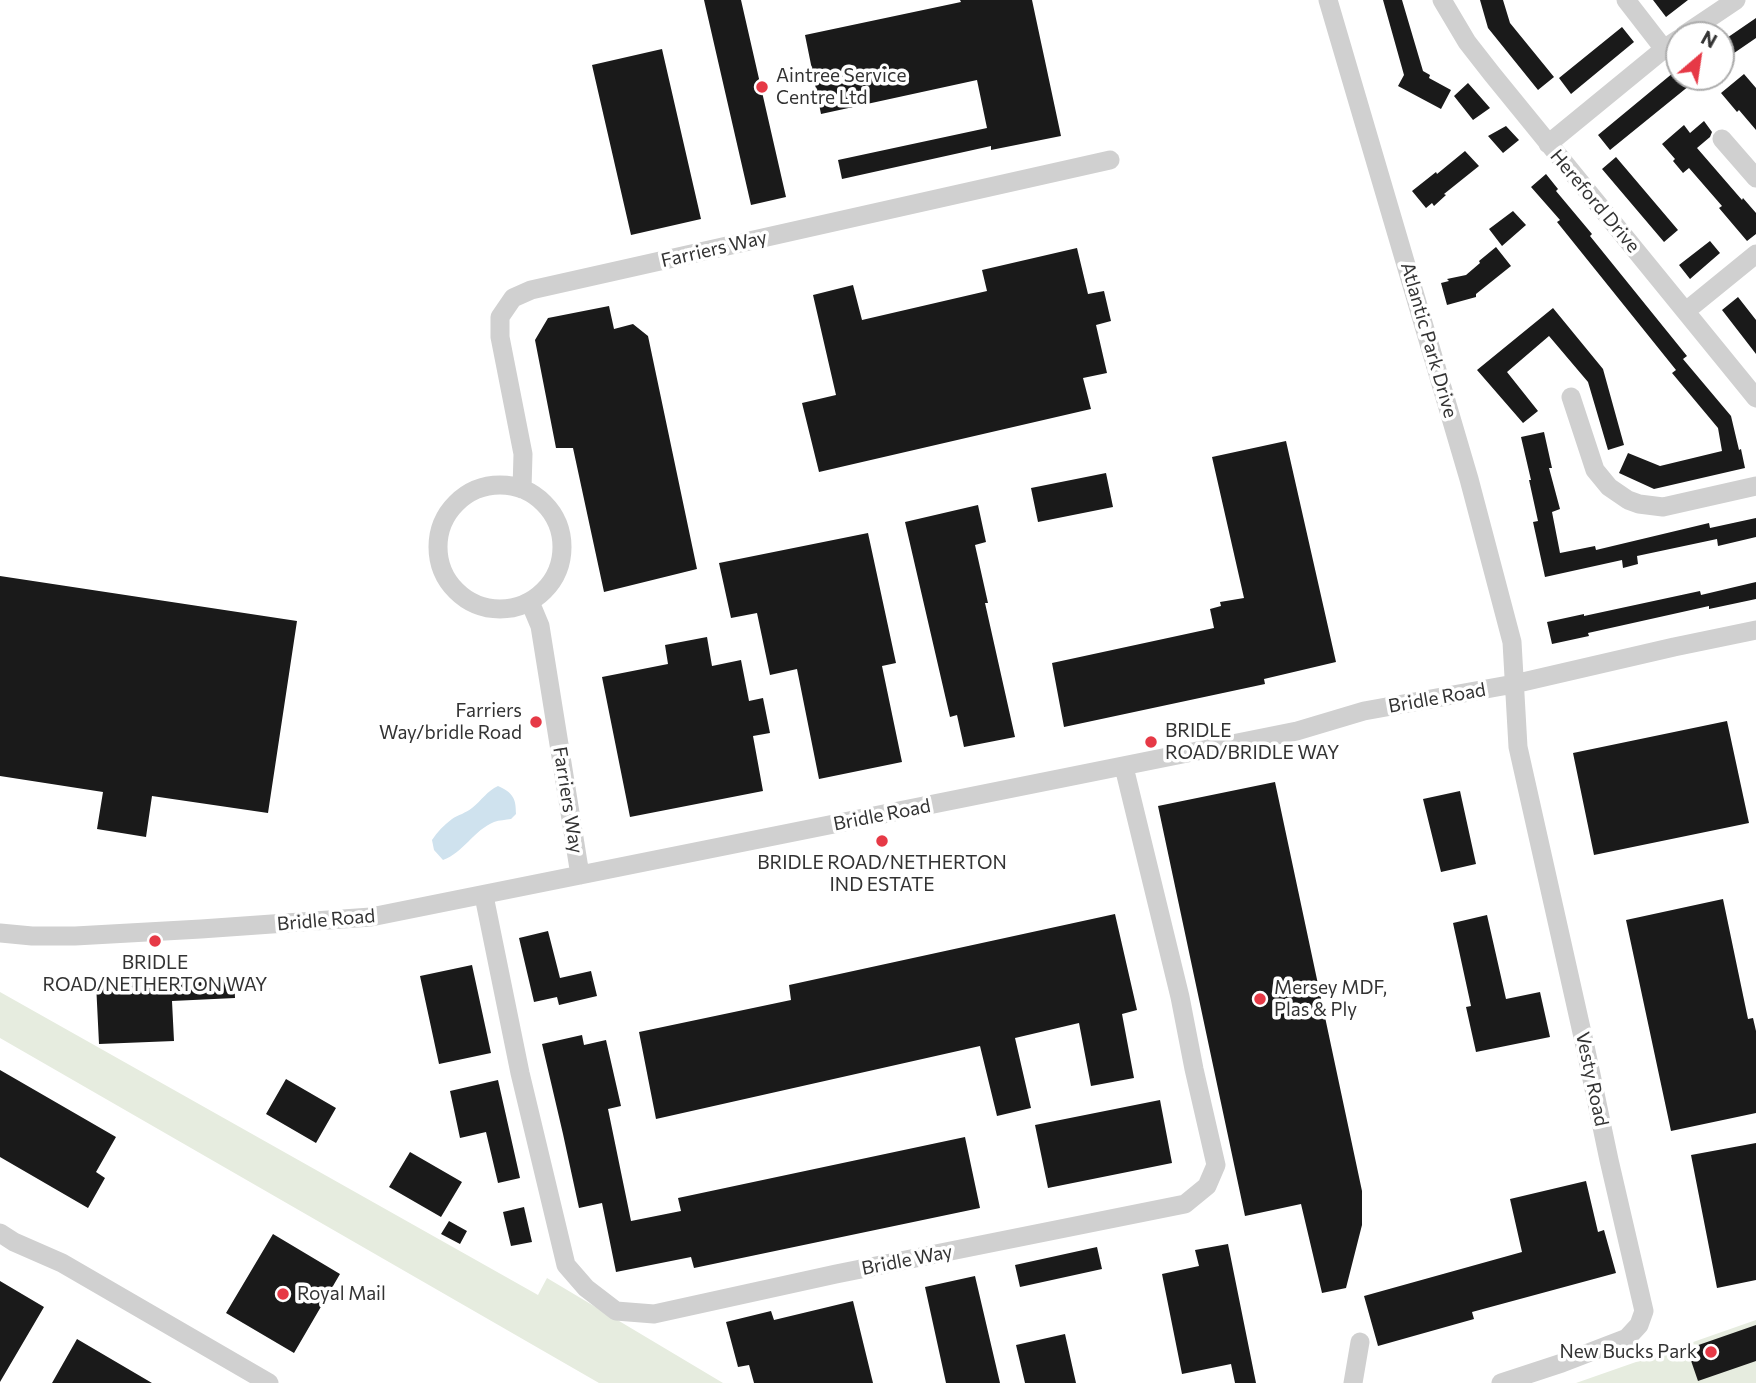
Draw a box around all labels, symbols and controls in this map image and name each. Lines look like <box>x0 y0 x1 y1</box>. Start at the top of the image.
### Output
north arrow <box>1665 21 1735 91</box>
text: N <box>1698 25 1721 52</box>
place label: Aintree Service Centre Ltd <box>776 65 906 109</box>
marker: Aintree Service Centre Ltd <box>754 79 770 95</box>
street label: Hereford Drive <box>1545 145 1645 257</box>
street label: Farriers Way <box>659 226 769 272</box>
street label: Atlantic Park Drive <box>1396 260 1462 420</box>
street label: Bridle Road <box>1386 678 1488 718</box>
place label: Farriers Way/bridle Road <box>379 700 522 744</box>
marker: Farriers Way/bridle Road <box>528 714 544 730</box>
place label: BRIDLE ROAD/BRIDLE WAY <box>1165 720 1339 764</box>
marker: BRIDLE ROAD/BRIDLE WAY <box>1143 734 1159 750</box>
street label: Farriers Way <box>548 745 588 855</box>
street label: Bridle Road <box>831 794 933 836</box>
marker: BRIDLE ROAD/NETHERTON IND ESTATE <box>874 833 890 849</box>
place label: BRIDLE ROAD/NETHERTON IND ESTATE <box>757 852 1007 896</box>
street label: Bridle Road <box>276 904 376 936</box>
marker: BRIDLE ROAD/NETHERTON WAY <box>147 933 163 949</box>
place label: BRIDLE ROAD/NETHERTON WAY <box>43 952 267 996</box>
place label: Mersey MDF, Plas & Ply <box>1274 977 1387 1021</box>
marker: Mersey MDF, Plas & Ply <box>1252 991 1268 1007</box>
street label: Vesty Road <box>1571 1030 1613 1128</box>
street label: Bridle Way <box>860 1240 954 1280</box>
place label: Royal Mail <box>297 1283 386 1305</box>
marker: Royal Mail <box>275 1286 291 1302</box>
place label: New Bucks Park <box>1559 1341 1697 1363</box>
marker: New Bucks Park <box>1703 1344 1719 1360</box>

